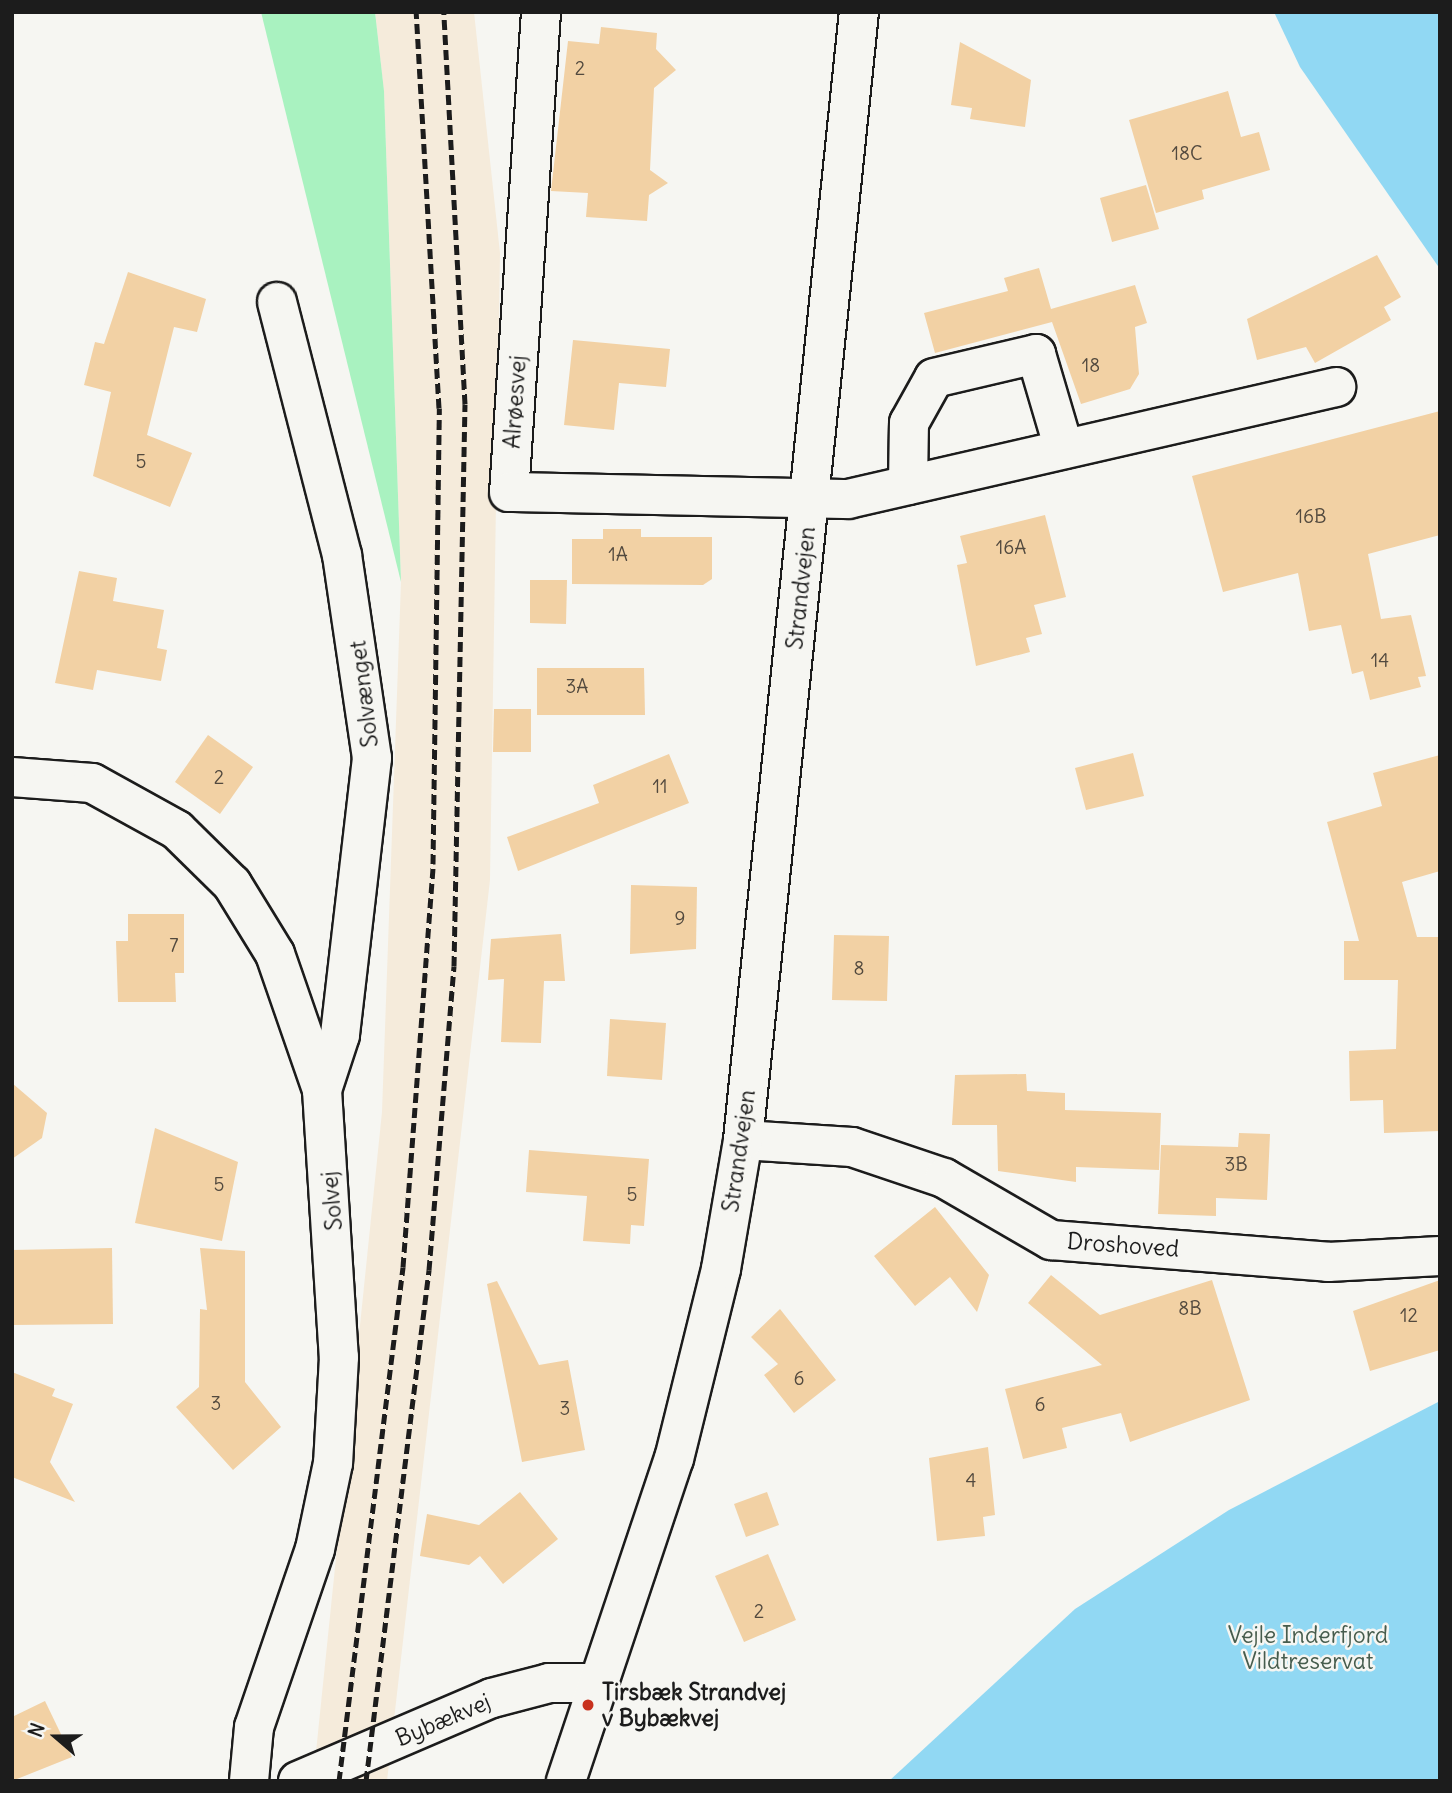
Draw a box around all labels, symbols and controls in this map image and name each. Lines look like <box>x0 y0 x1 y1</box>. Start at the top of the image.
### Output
house number: 2 <box>575 58 585 80</box>
house number: 18C <box>1172 143 1202 165</box>
street label: Alrøesvej <box>498 354 532 450</box>
house number: 18 <box>1082 355 1100 377</box>
house number: 5 <box>136 451 146 473</box>
house number: 16B <box>1296 506 1326 528</box>
street label: Strandvejen <box>781 525 821 651</box>
house number: 16A <box>996 537 1026 559</box>
house number: 1A <box>608 544 628 566</box>
street label: Solvænget <box>344 639 384 749</box>
house number: 14 <box>1371 650 1389 672</box>
house number: 3A <box>566 676 588 698</box>
house number: 2 <box>214 767 224 789</box>
house number: 11 <box>652 776 668 798</box>
house number: 9 <box>675 908 685 930</box>
house number: 7 <box>169 935 179 957</box>
house number: 8 <box>854 958 864 980</box>
street label: Strandvejen <box>717 1088 761 1214</box>
house number: 3B <box>1224 1154 1248 1176</box>
street label: Solvej <box>316 1170 348 1232</box>
house number: 5 <box>214 1174 224 1196</box>
house number: 5 <box>627 1184 637 1206</box>
street label: Droshoved <box>1066 1227 1180 1263</box>
house number: 8B <box>1178 1298 1202 1320</box>
house number: 12 <box>1400 1305 1418 1327</box>
house number: 6 <box>794 1368 804 1390</box>
house number: 3 <box>211 1393 221 1415</box>
house number: 6 <box>1035 1394 1045 1416</box>
house number: 3 <box>560 1398 570 1420</box>
house number: 4 <box>966 1470 976 1492</box>
house number: 2 <box>754 1601 764 1623</box>
park label: Vejle Inderfjord Vildtreservat <box>1228 1621 1388 1675</box>
place label: Tirsbæk Strandvej v Bybækvej <box>602 1678 786 1732</box>
street label: Bybækvej <box>391 1688 495 1752</box>
marker: Tirsbæk Strandvej v Bybækvej <box>580 1697 596 1713</box>
north arrow <box>21 1702 91 1772</box>
text: N <box>23 1720 50 1740</box>

